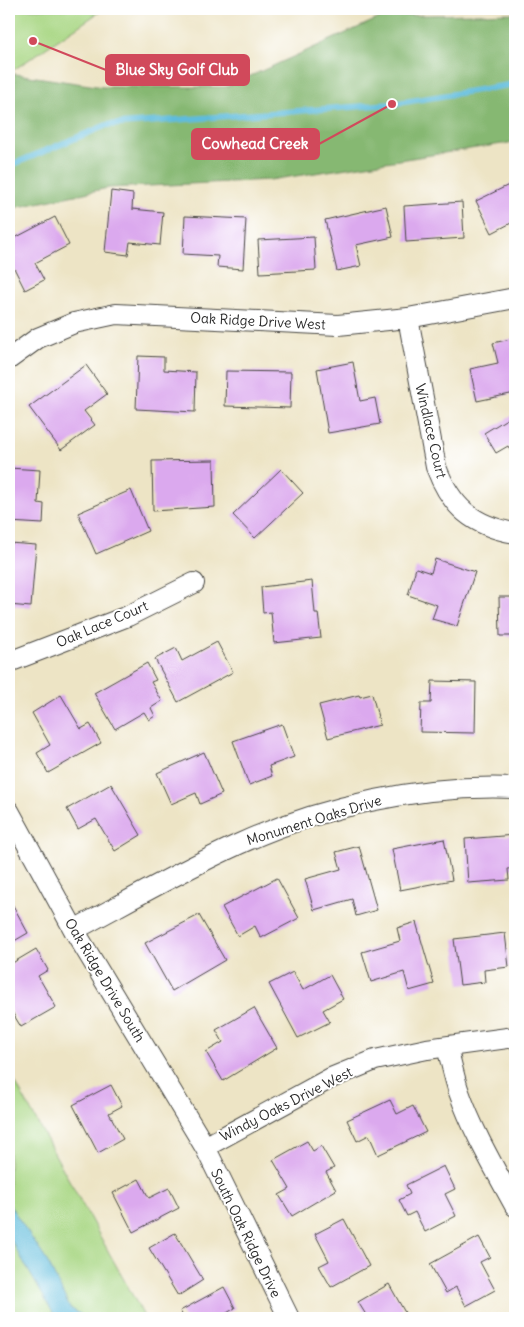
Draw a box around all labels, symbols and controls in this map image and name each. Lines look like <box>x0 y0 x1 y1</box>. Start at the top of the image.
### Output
callout: Blue Sky Golf Club <box>106 55 249 85</box>
text: Blue Sky Golf Club <box>116 60 238 80</box>
callout: Cowhead Creek <box>192 129 319 159</box>
text: Cowhead Creek <box>202 134 309 153</box>
street label: Oak Ridge Drive West <box>190 308 326 334</box>
street label: Windlace Court <box>411 382 451 480</box>
street label: Oak Lace Court <box>53 596 151 651</box>
street label: Monument Oaks Drive <box>244 791 384 849</box>
street label: Oak Ridge Drive South <box>61 915 149 1045</box>
street label: Windy Oaks Drive West <box>217 1063 356 1145</box>
street label: South Oak Ridge Drive <box>207 1166 285 1300</box>

